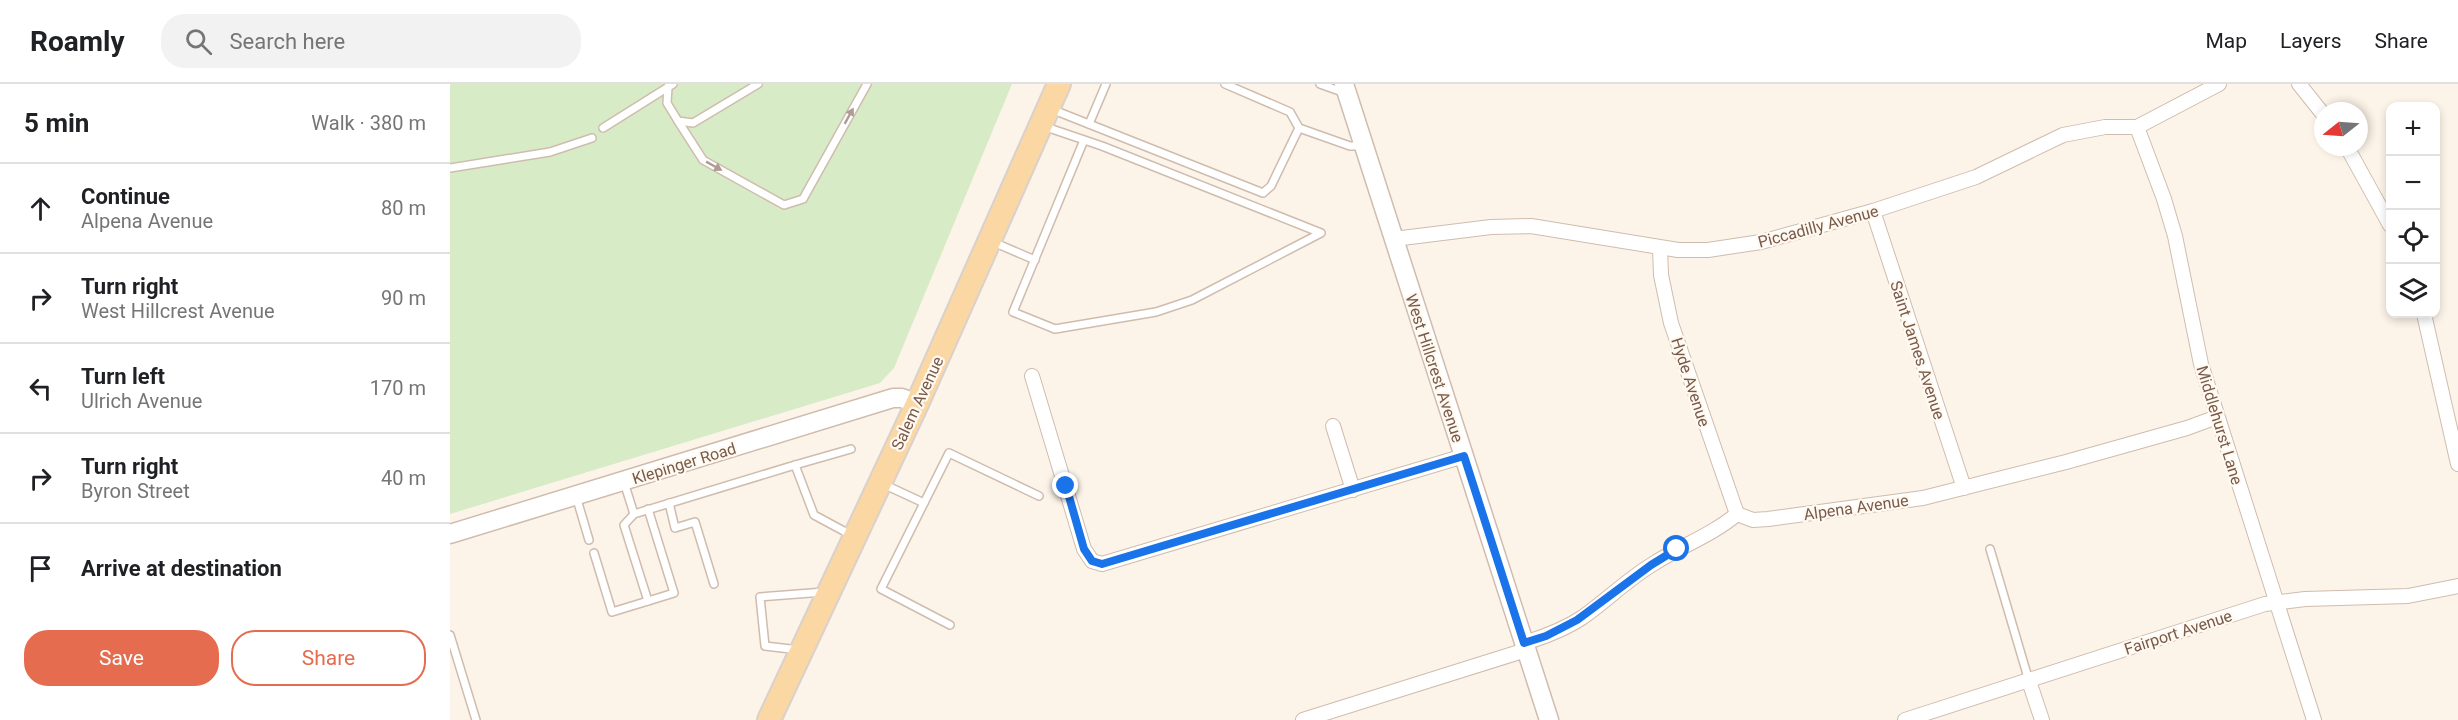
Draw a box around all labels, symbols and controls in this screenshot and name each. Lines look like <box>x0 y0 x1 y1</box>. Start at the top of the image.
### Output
search box <box>161 14 581 68</box>
text: Roamly <box>30 25 125 58</box>
icon: search <box>182 25 215 58</box>
text: Search here <box>230 29 345 54</box>
text: Map <box>2205 29 2247 53</box>
text: Layers <box>2280 29 2341 53</box>
text: Share <box>2374 29 2428 53</box>
north arrow <box>2314 102 2368 156</box>
map controls <box>2386 102 2440 318</box>
button: + <box>2386 102 2440 156</box>
text: 5 min <box>24 108 89 138</box>
one-way arrow <box>844 108 854 125</box>
text: Walk · 380 m <box>311 111 426 135</box>
button: − <box>2386 156 2440 210</box>
one-way arrow <box>705 161 722 171</box>
text: Continue <box>81 184 170 209</box>
icon: ahead <box>24 192 57 225</box>
text: 80 m <box>381 196 426 220</box>
street label: Piccadilly Avenue <box>1756 201 1880 252</box>
text: Alpena Avenue <box>81 209 213 233</box>
button: locate <box>2386 210 2440 264</box>
button: layers <box>2386 264 2440 318</box>
text: Turn right <box>81 274 178 299</box>
street label: Saint James Avenue <box>1886 278 1949 422</box>
icon: right <box>24 282 57 315</box>
text: 90 m <box>381 286 426 310</box>
street label: West Hillcrest Avenue <box>1402 292 1467 445</box>
text: West Hillcrest Avenue <box>81 299 275 323</box>
street label: Hyde Avenue <box>1667 335 1714 429</box>
street label: Salem Avenue <box>888 353 947 453</box>
street label: Middlehurst Lane <box>2192 363 2247 487</box>
text: Turn left <box>81 364 165 389</box>
icon: left <box>24 372 57 405</box>
text: 170 m <box>370 376 426 400</box>
text: Ulrich Avenue <box>81 389 202 413</box>
street label: Klepinger Road <box>630 439 738 488</box>
text: Turn right <box>81 454 178 479</box>
icon: right <box>24 462 57 495</box>
text: 40 m <box>381 466 426 490</box>
route end <box>1052 472 1078 498</box>
text: Byron Street <box>81 479 190 503</box>
street label: Alpena Avenue <box>1802 491 1910 524</box>
route start <box>1663 535 1689 561</box>
icon: arrive <box>24 552 57 585</box>
text: Arrive at destination <box>81 556 282 581</box>
street label: Fairport Avenue <box>2122 606 2234 659</box>
button: Save <box>24 630 219 686</box>
button: Share <box>231 630 426 686</box>

